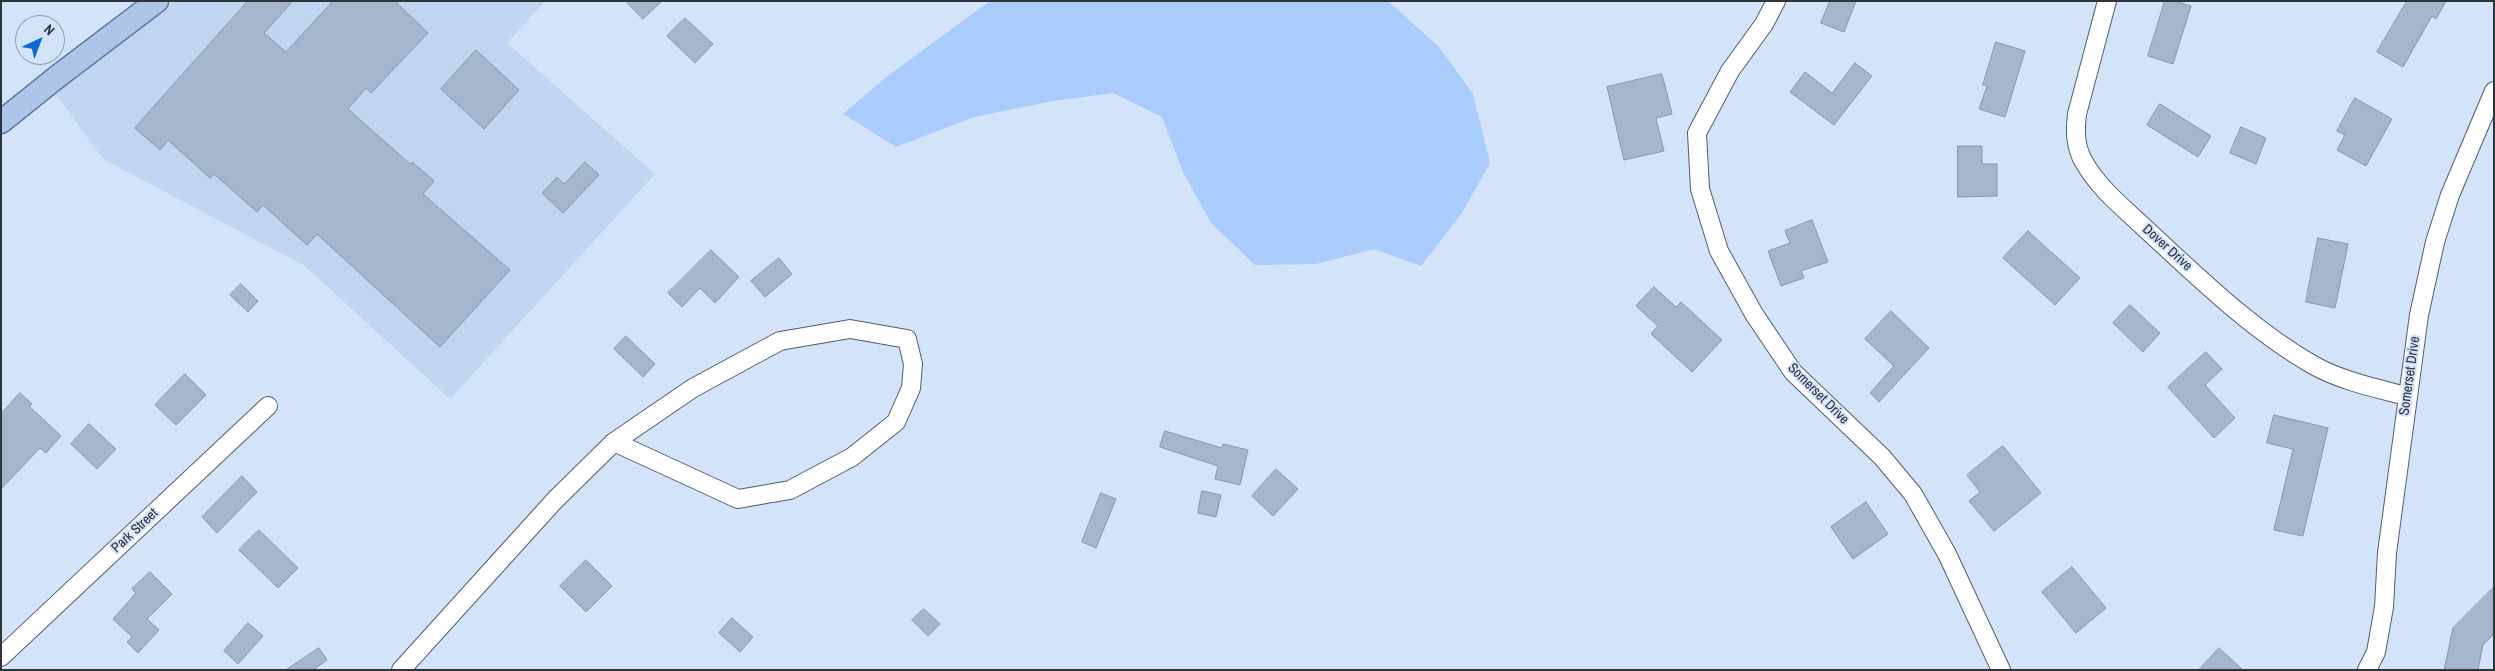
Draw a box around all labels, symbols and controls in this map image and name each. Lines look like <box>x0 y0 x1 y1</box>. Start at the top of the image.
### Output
north arrow <box>15 15 65 65</box>
text: N <box>40 20 59 39</box>
street label: Dover Drive <box>2139 221 2195 275</box>
street label: Somerset Drive <box>2396 335 2424 417</box>
street label: Somerset Drive <box>1784 360 1852 428</box>
street label: Park Street <box>108 505 162 557</box>

